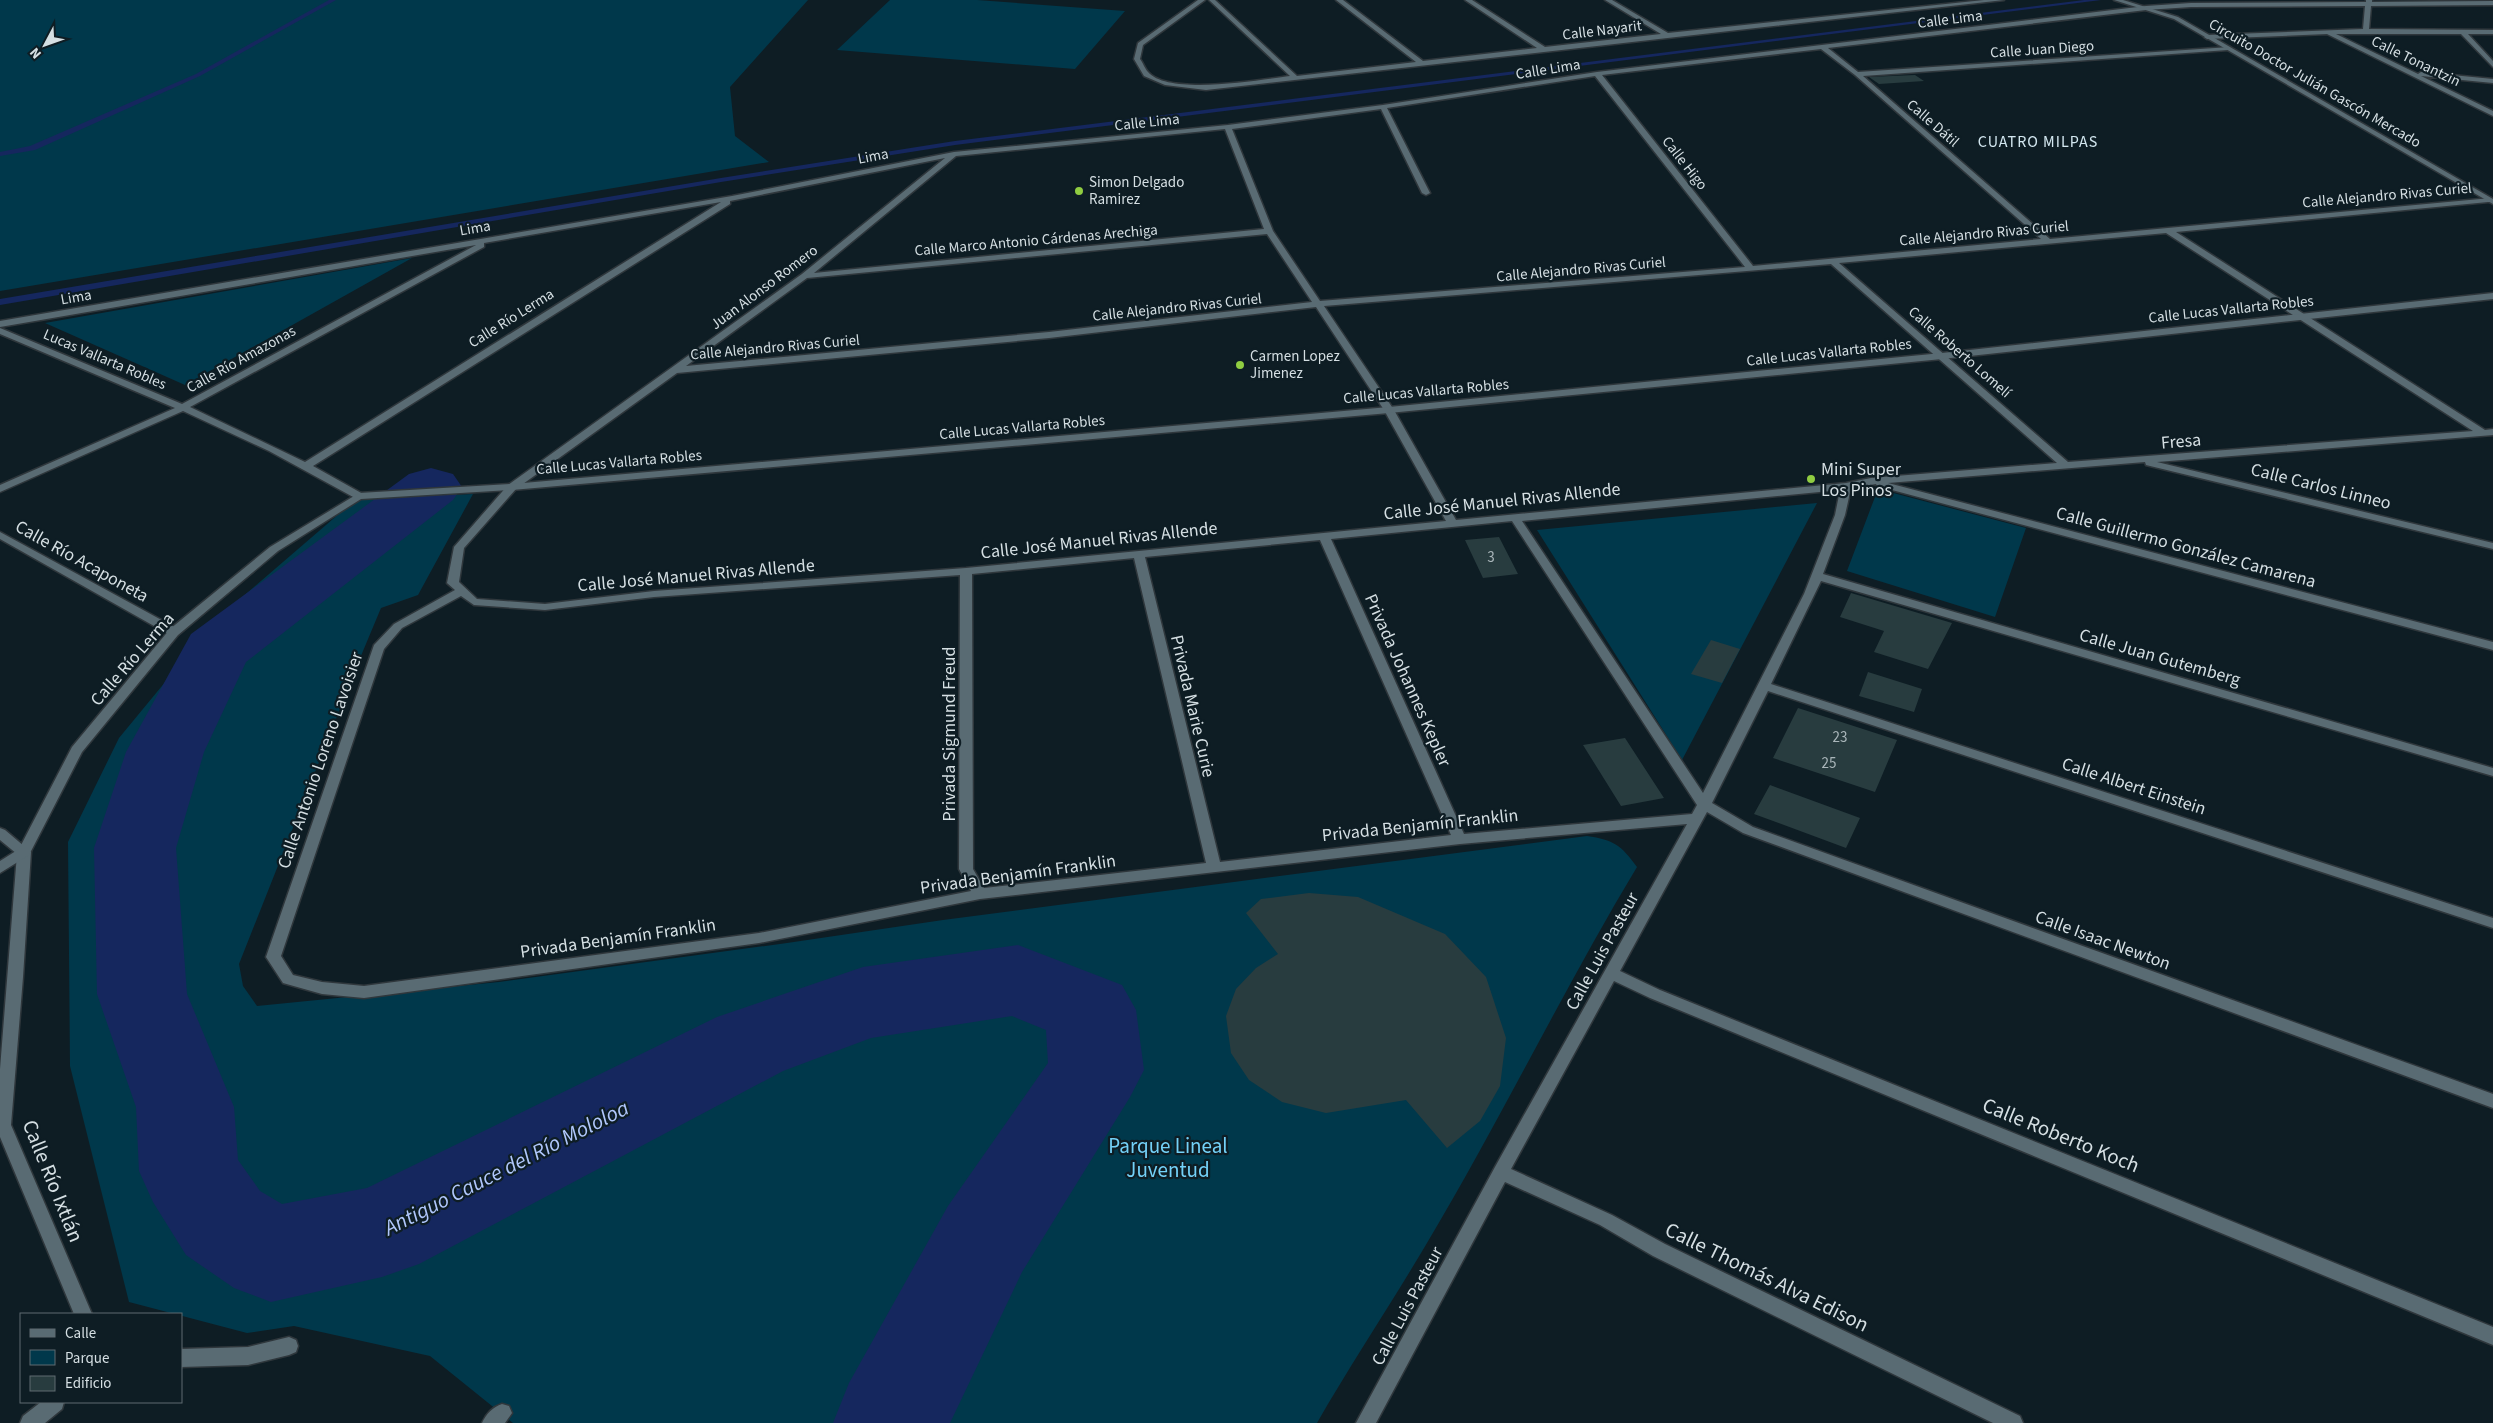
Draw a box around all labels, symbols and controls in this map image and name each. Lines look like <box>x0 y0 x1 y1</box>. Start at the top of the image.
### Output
street label: Calle Lima <box>1916 5 1984 34</box>
street label: Circuito Doctor Julián Gascón Mercado <box>2205 14 2425 153</box>
street label: Calle Nayarit <box>1561 15 1643 46</box>
north arrow <box>20 20 70 70</box>
street label: Calle Tonantzin <box>2368 31 2464 92</box>
street label: Calle Juan Diego <box>1989 35 2095 64</box>
text: N <box>25 43 47 63</box>
street label: Calle Lima <box>1514 54 1582 85</box>
street label: Calle Dátil <box>1902 95 1964 152</box>
street label: Calle Lima <box>1114 109 1181 136</box>
district label: CUATRO MILPAS <box>1978 131 2098 153</box>
street label: Calle Higo <box>1657 132 1712 195</box>
street label: Lima <box>856 143 890 170</box>
place label: Simon Delgado Ramirez <box>1089 172 1184 210</box>
street label: Calle Alejandro Rivas Curiel <box>2301 178 2473 213</box>
marker: Simon Delgado Ramirez <box>1073 185 1085 197</box>
street label: Lima <box>458 215 492 242</box>
street label: Calle Alejandro Rivas Curiel <box>1898 216 2070 251</box>
street label: Calle Marco Antonio Cárdenas Arechiga <box>914 219 1158 262</box>
street label: Juan Alonso Romero <box>706 240 822 335</box>
street label: Calle Alejandro Rivas Curiel <box>1495 252 1667 287</box>
street label: Lima <box>59 284 93 311</box>
street label: Calle Río Lerma <box>464 284 558 353</box>
street label: Calle Alejandro Rivas Curiel <box>1091 288 1263 327</box>
street label: Calle Lucas Vallarta Robles <box>2147 290 2315 329</box>
street label: Calle Roberto Lomelí <box>1904 302 2017 404</box>
street label: Calle Río Amazonas <box>183 321 300 398</box>
street label: Lucas Vallarta Robles <box>40 324 170 395</box>
street label: Calle Alejandro Rivas Curiel <box>689 330 861 365</box>
street label: Calle Lucas Vallarta Robles <box>1745 333 1913 372</box>
place label: Carmen Lopez Jimenez <box>1250 346 1340 384</box>
marker: Carmen Lopez Jimenez <box>1234 359 1246 371</box>
street label: Calle Lucas Vallarta Robles <box>1342 374 1510 409</box>
street label: Calle Lucas Vallarta Robles <box>938 410 1106 445</box>
street label: Fresa <box>2160 427 2202 456</box>
street label: Calle Lucas Vallarta Robles <box>535 445 703 480</box>
place label: Mini Super Los Pinos <box>1821 457 1902 503</box>
street label: Calle Carlos Linneo <box>2248 457 2394 516</box>
marker: Mini Super Los Pinos <box>1805 473 1817 485</box>
street label: Calle José Manuel Rivas Allende <box>1382 477 1622 526</box>
street label: Calle Guillermo González Camarena <box>2053 501 2319 594</box>
street label: Calle Río Acaponeta <box>11 514 153 609</box>
street label: Calle José Manuel Rivas Allende <box>979 516 1219 565</box>
house number: 3 <box>1487 547 1495 568</box>
street label: Calle José Manuel Rivas Allende <box>576 553 816 598</box>
street label: Privada Johannes Kepler <box>1358 590 1457 771</box>
street label: Calle Río Lerma <box>85 607 180 712</box>
street label: Calle Juan Gutemberg <box>2076 623 2243 692</box>
street label: Privada Marie Curie <box>1164 632 1221 780</box>
street label: Privada Sigmund Freud <box>937 646 962 822</box>
street label: Calle Antonio Loreno Lavoisier <box>272 648 370 872</box>
house number: 23 <box>1833 727 1847 748</box>
street label: Calle Albert Einstein <box>2059 751 2209 822</box>
house number: 25 <box>1822 753 1836 774</box>
street label: Privada Benjamín Franklin <box>1321 803 1519 848</box>
street label: Privada Benjamín Franklin <box>919 848 1118 901</box>
street label: Calle Luis Pasteur <box>1560 887 1646 1015</box>
street label: Calle Isaac Newton <box>2032 904 2174 977</box>
street label: Privada Benjamín Franklin <box>519 912 718 965</box>
street label: Calle Roberto Koch <box>1978 1090 2144 1180</box>
water label: Antiguo Cauce del Río Mololoa <box>377 1092 635 1245</box>
street label: Calle Río Ixtlán <box>15 1115 91 1247</box>
park label: Parque Lineal Juventud <box>1108 1131 1228 1185</box>
street label: Calle Thomás Alva Edison <box>1660 1215 1874 1339</box>
street label: Calle Luis Pasteur <box>1366 1242 1450 1370</box>
legend <box>20 1313 182 1403</box>
text: Calle <box>65 1323 96 1344</box>
text: Parque <box>65 1348 109 1369</box>
text: Edificio <box>65 1373 112 1394</box>

